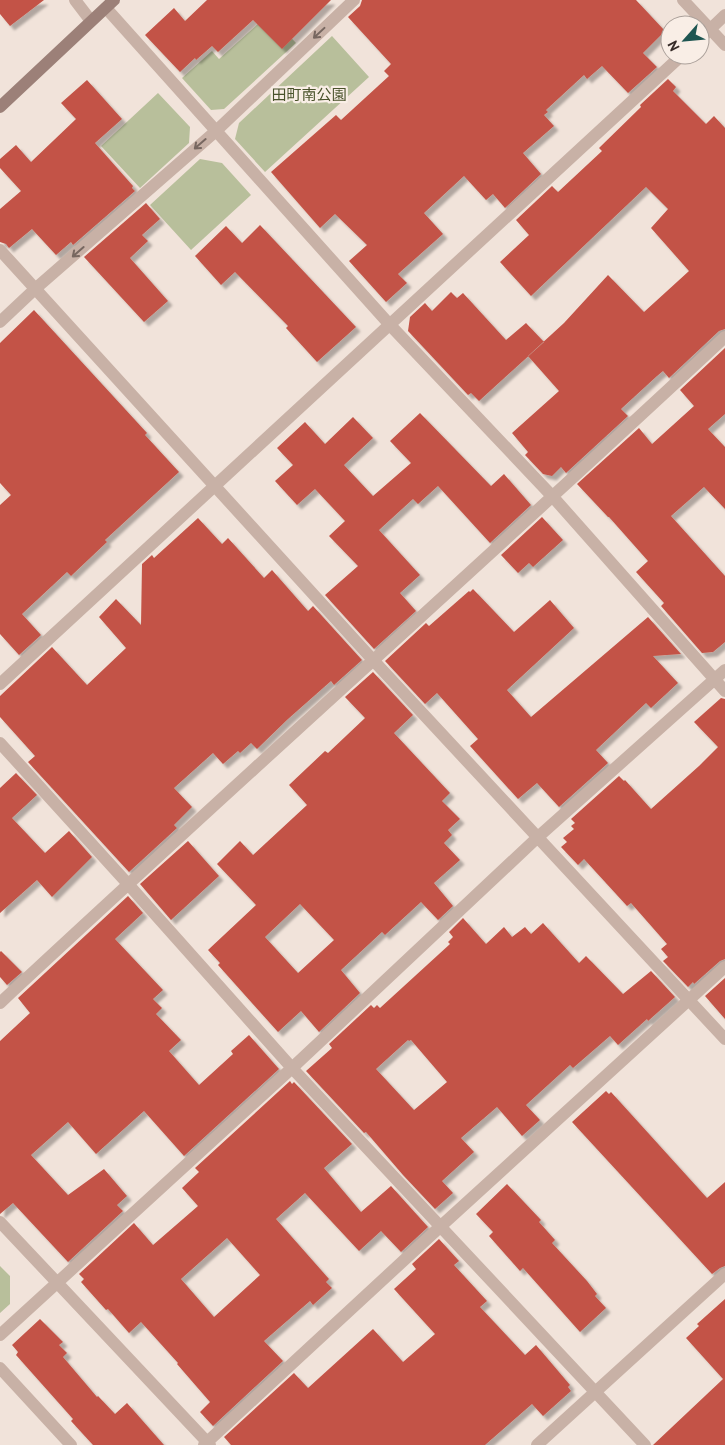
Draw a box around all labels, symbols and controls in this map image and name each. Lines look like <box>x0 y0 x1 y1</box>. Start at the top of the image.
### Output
north arrow <box>660 15 710 65</box>
one-way arrow <box>312 27 325 39</box>
text: N <box>663 38 684 54</box>
park label: 田町南公園 <box>271 85 347 104</box>
one-way arrow <box>194 139 207 150</box>
one-way arrow <box>72 246 85 257</box>

